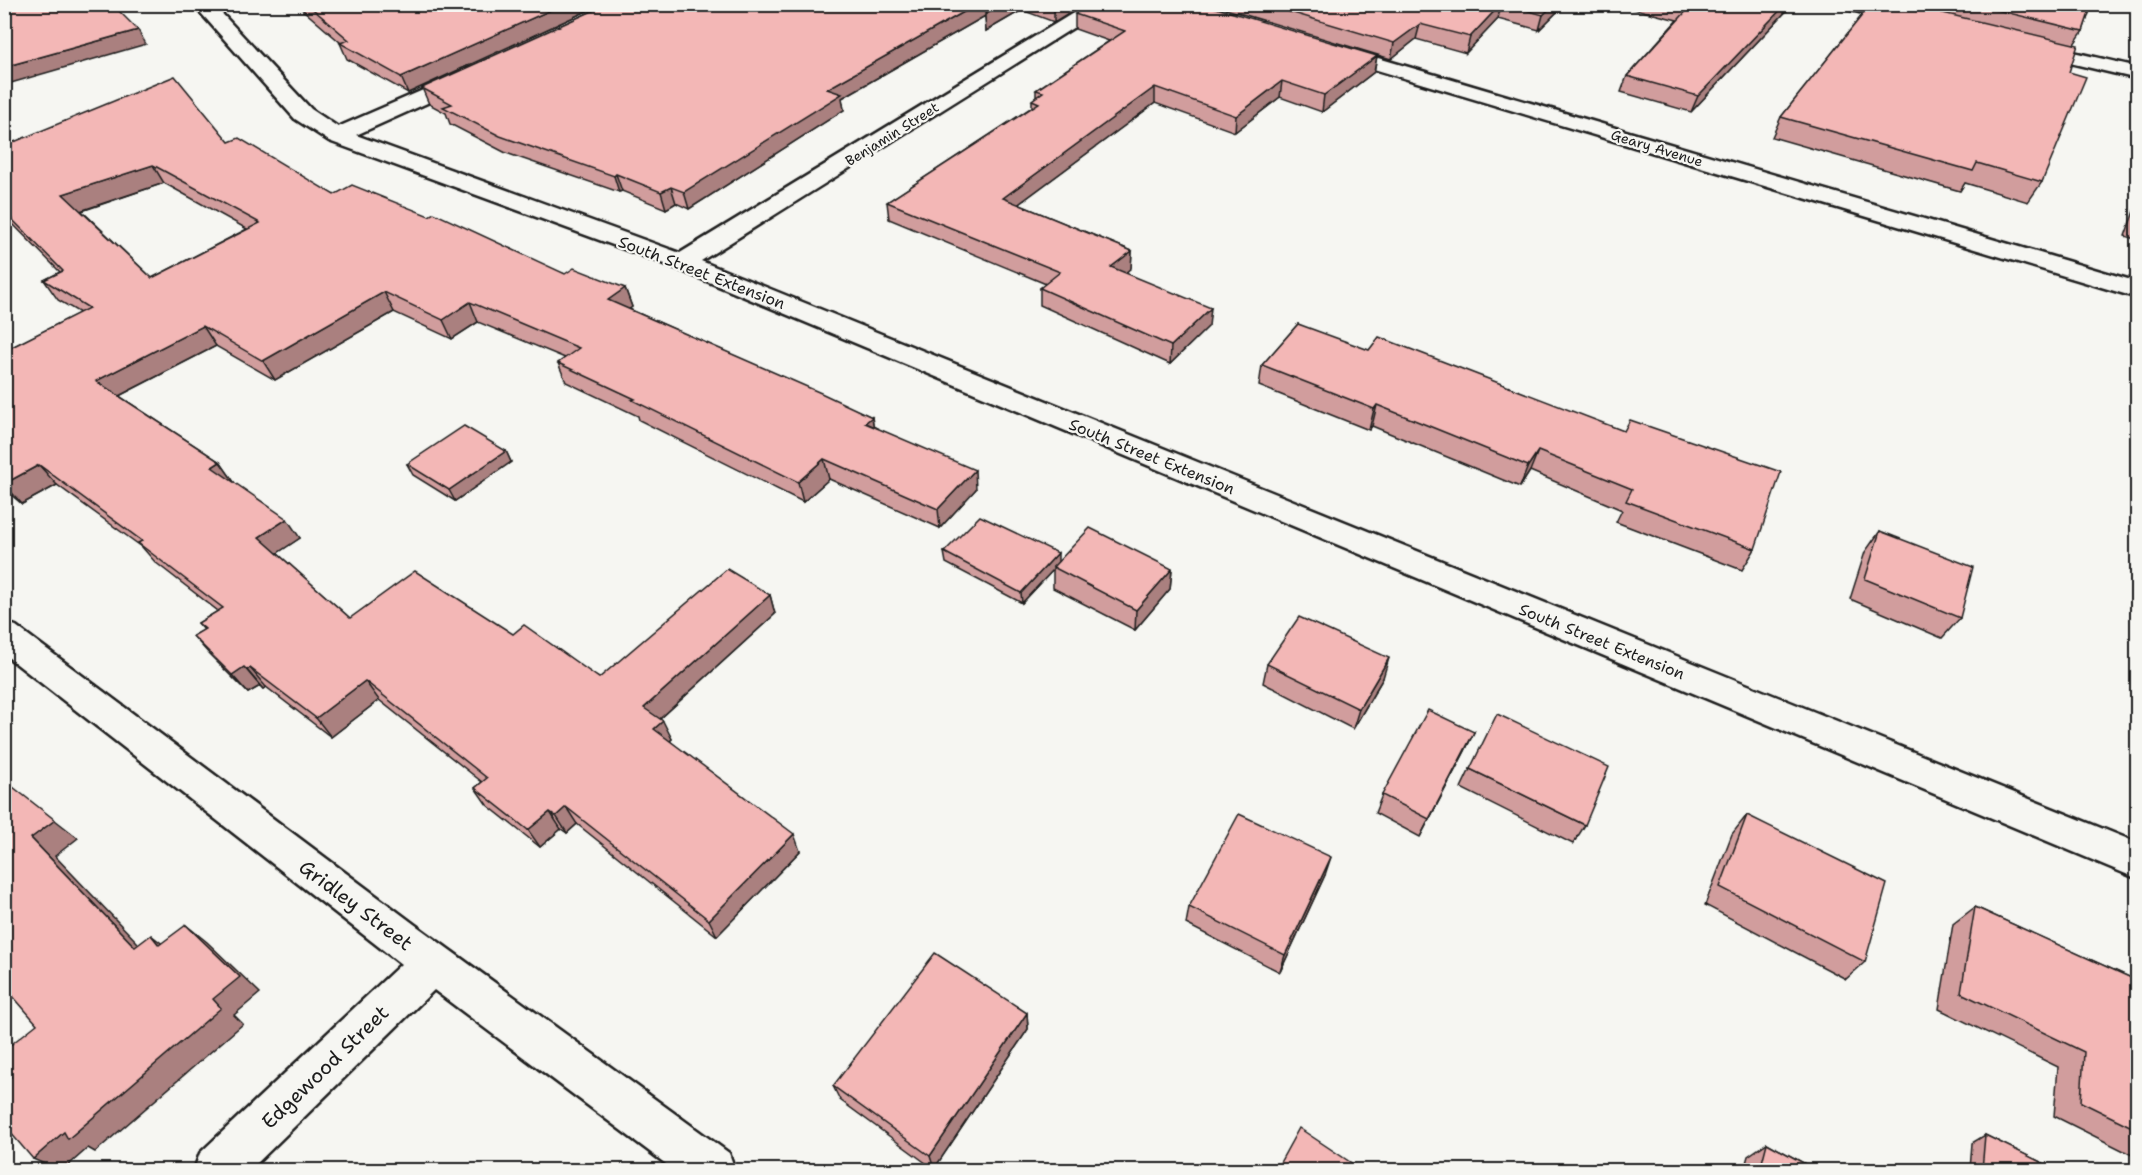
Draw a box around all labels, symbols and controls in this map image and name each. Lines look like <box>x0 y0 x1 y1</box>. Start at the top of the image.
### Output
street label: Benjamin Street <box>842 98 942 170</box>
street label: Geary Avenue <box>1609 125 1705 171</box>
street label: South Street Extension <box>615 231 788 314</box>
street label: South Street Extension <box>1066 414 1238 499</box>
street label: South Street Extension <box>1516 599 1688 684</box>
street label: Gridley Street <box>294 854 418 956</box>
street label: Edgewood Street <box>256 1000 394 1134</box>

